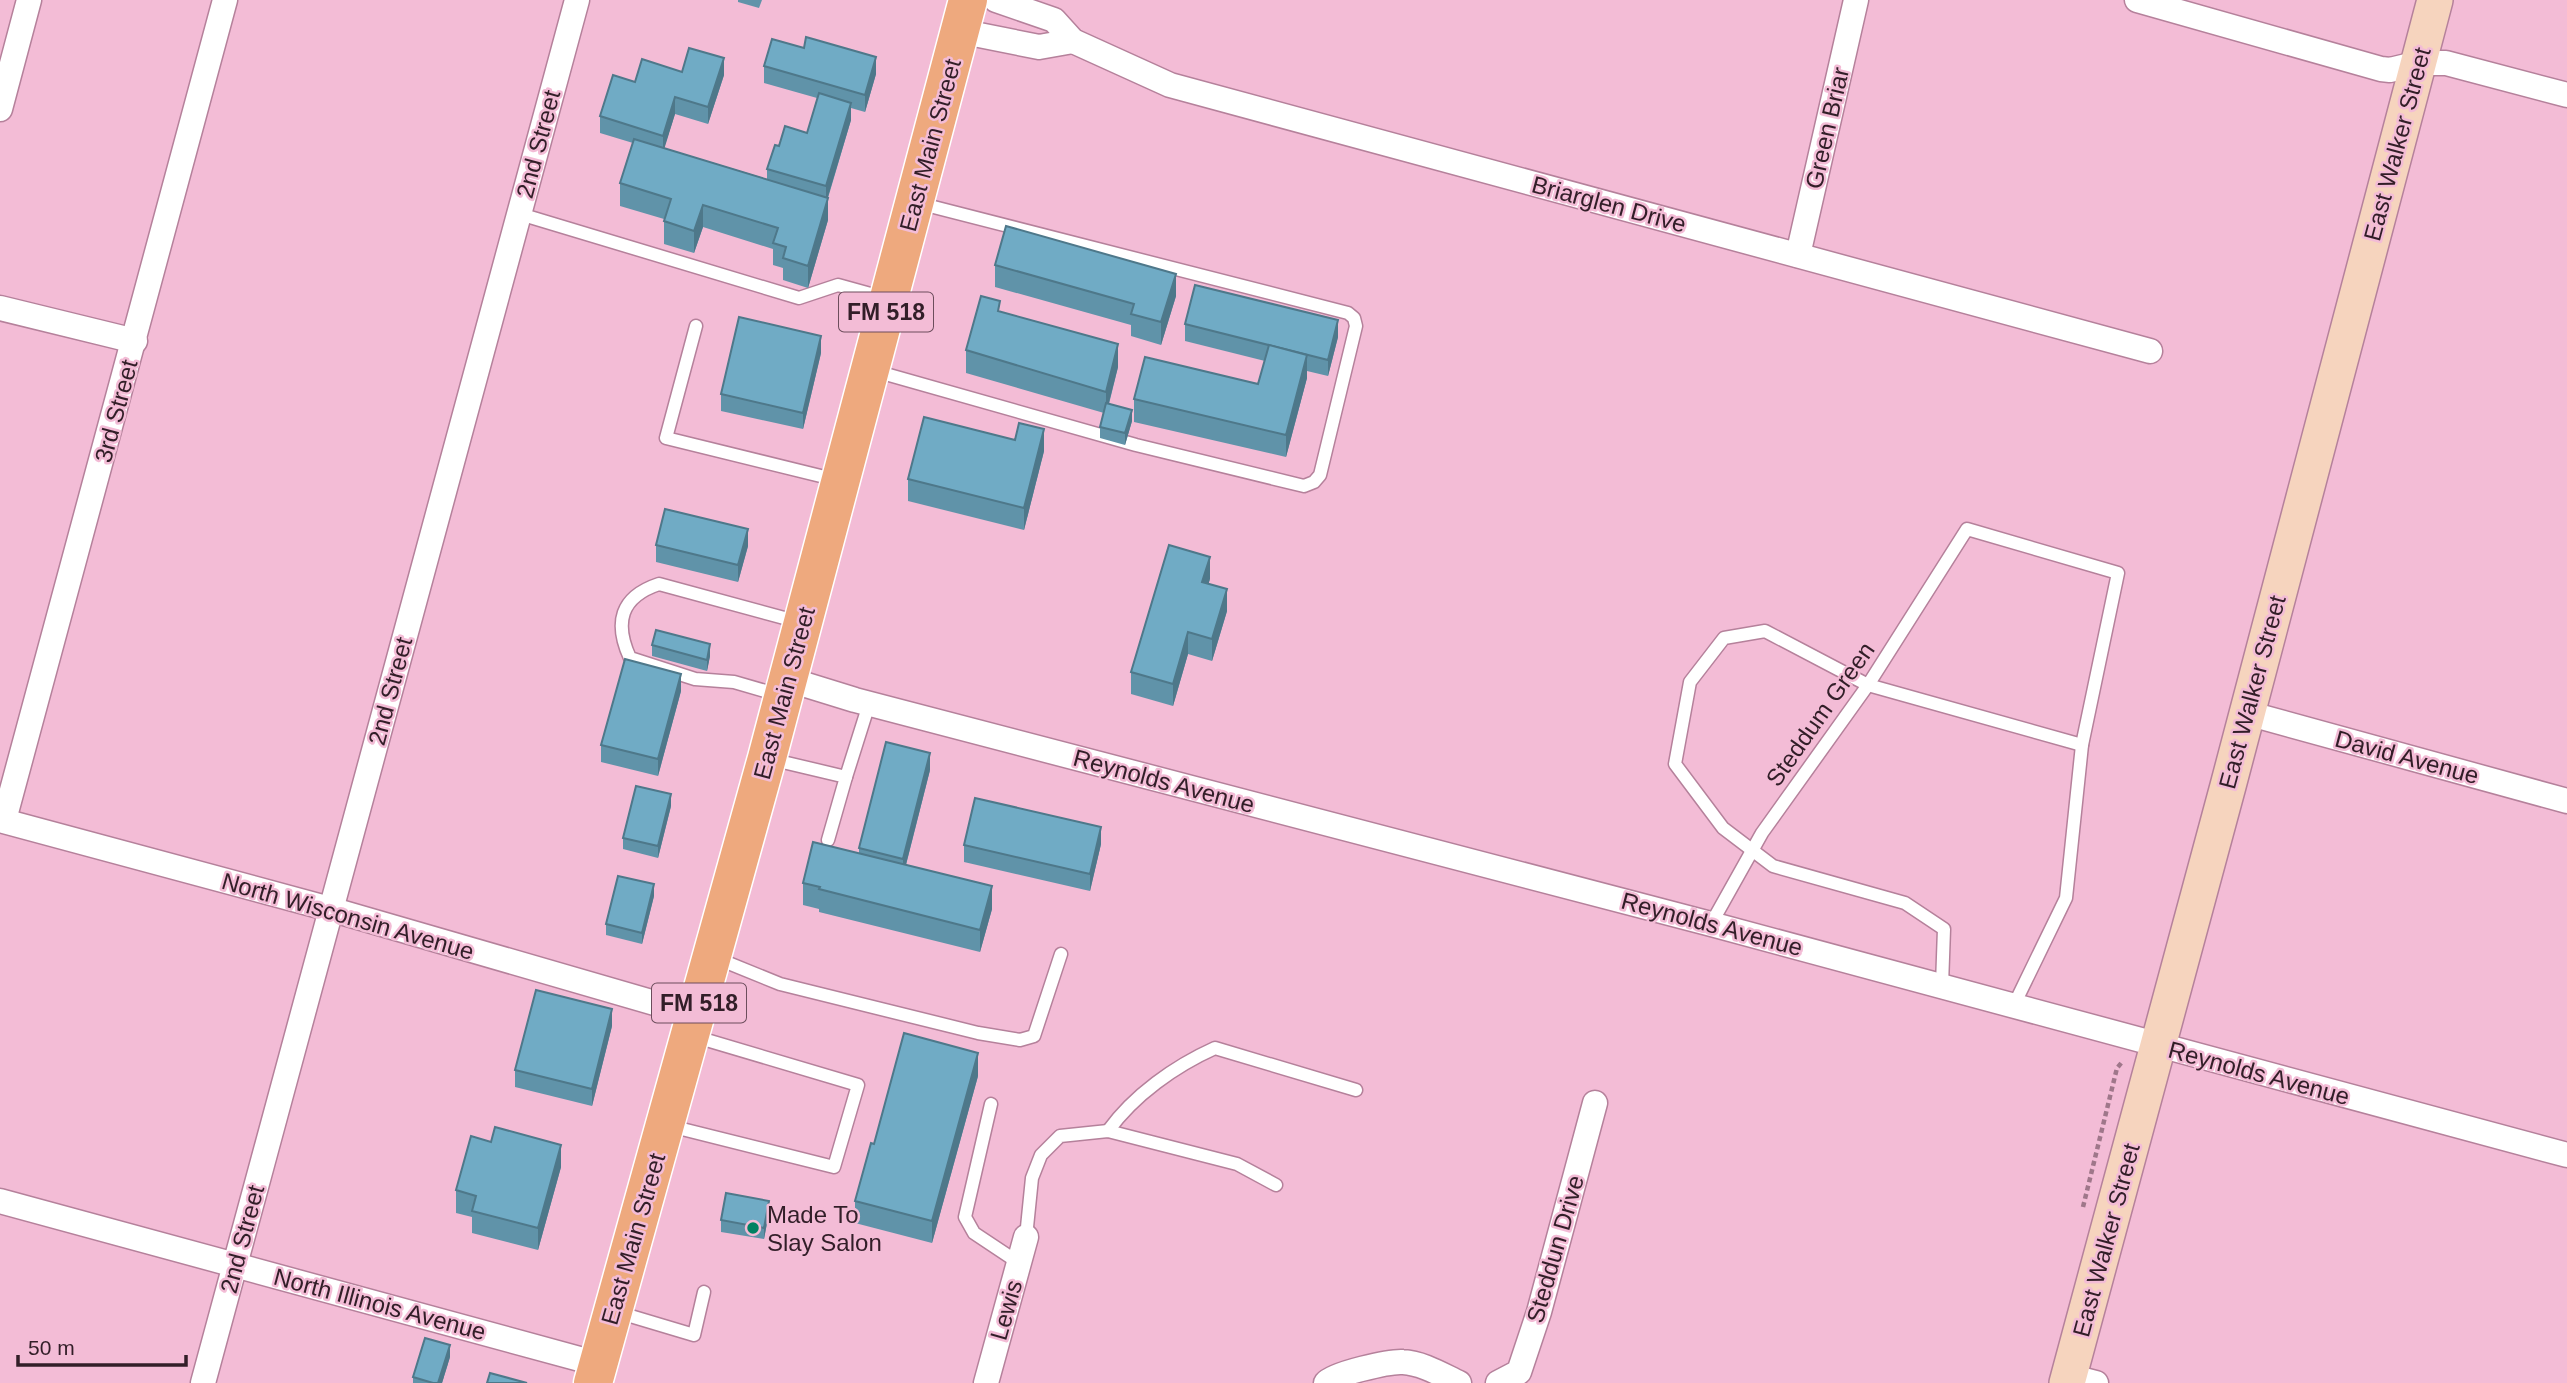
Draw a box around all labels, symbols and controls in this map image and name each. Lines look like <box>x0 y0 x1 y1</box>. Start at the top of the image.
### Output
street label: East Walker Street <box>2358 44 2436 244</box>
street label: East Main Street <box>894 56 966 234</box>
street label: Green Briar <box>1800 65 1854 191</box>
street label: 2nd Street <box>511 87 565 201</box>
street label: Briarglen Drive <box>1529 170 1689 238</box>
road number: FM 518 <box>839 292 933 332</box>
street label: 3rd Street <box>89 356 143 465</box>
street label: East Walker Street <box>2213 592 2291 792</box>
street label: East Main Street <box>748 604 820 782</box>
street label: 2nd Street <box>363 634 417 748</box>
street label: Steddum Green <box>1760 637 1880 791</box>
street label: David Avenue <box>2332 725 2482 789</box>
street label: Reynolds Avenue <box>1070 744 1258 818</box>
street label: North Wisconsin Avenue <box>219 867 477 965</box>
street label: Reynolds Avenue <box>1618 887 1806 961</box>
road number: FM 518 <box>652 984 746 1022</box>
street label: Reynolds Avenue <box>2165 1036 2353 1110</box>
street label: East Walker Street <box>2067 1140 2145 1340</box>
street label: East Main Street <box>596 1150 671 1328</box>
street label: Steddun Drive <box>1521 1172 1589 1326</box>
street label: 2nd Street <box>215 1182 269 1296</box>
place label: Made To Slay Salon <box>767 1201 882 1256</box>
marker: Made To Slay Salon <box>745 1220 761 1236</box>
street label: North Illinois Avenue <box>271 1263 489 1345</box>
street label: Lewis <box>985 1277 1027 1343</box>
scale bar <box>18 1324 186 1368</box>
text: 50 m <box>28 1336 75 1359</box>

